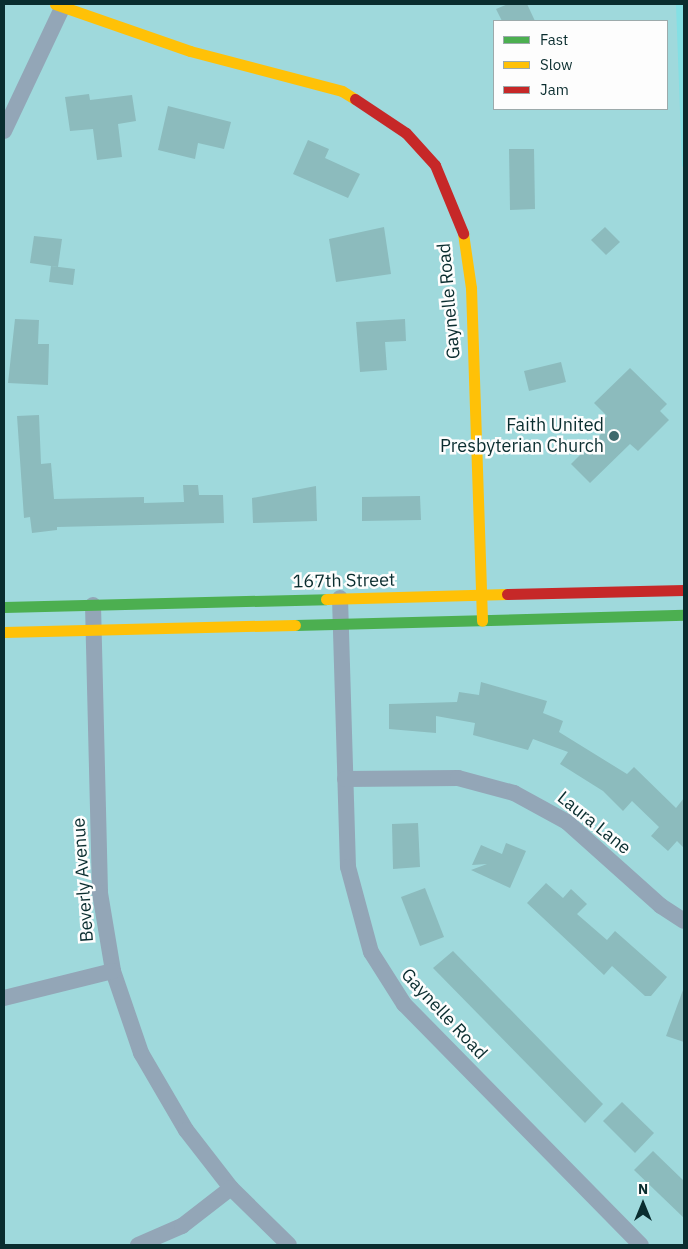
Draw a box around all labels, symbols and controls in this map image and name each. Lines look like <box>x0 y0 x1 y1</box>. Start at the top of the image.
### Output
legend <box>493 20 668 110</box>
text: Fast <box>540 30 568 49</box>
text: Slow <box>540 55 573 74</box>
text: Jam <box>540 80 569 99</box>
street label: Gaynelle Road <box>433 242 465 360</box>
place label: Faith United Presbyterian Church <box>440 415 604 458</box>
marker: Faith United Presbyterian Church <box>608 430 620 442</box>
street label: 167th Street <box>293 569 395 593</box>
street label: Laura Lane <box>553 787 635 859</box>
street label: Beverly Avenue <box>68 817 98 943</box>
street label: Gaynelle Road <box>396 964 492 1064</box>
north arrow <box>618 1179 668 1229</box>
text: N <box>638 1180 648 1198</box>

